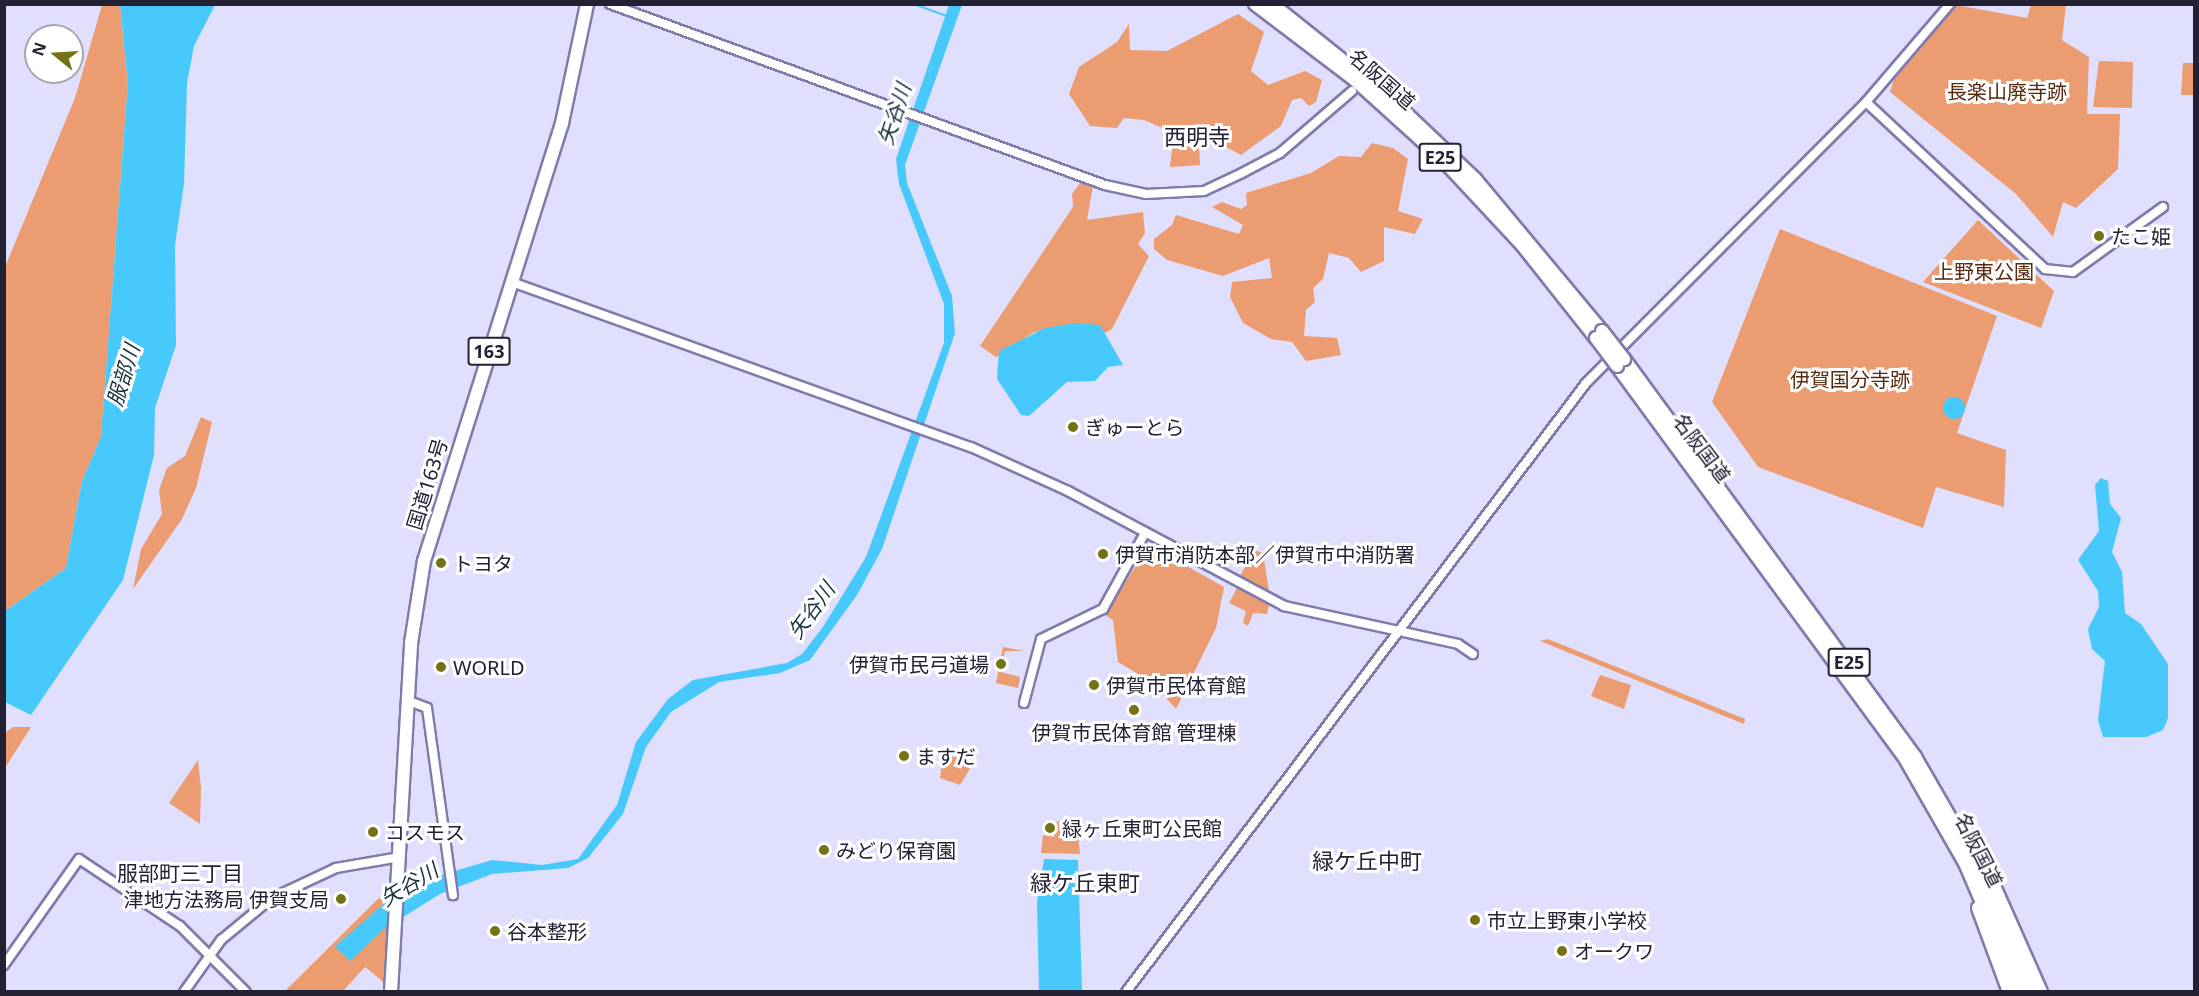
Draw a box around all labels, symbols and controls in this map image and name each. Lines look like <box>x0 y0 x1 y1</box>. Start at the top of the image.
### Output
north arrow <box>24 24 84 84</box>
text: N <box>26 39 51 59</box>
street label: 名阪国道 <box>1344 44 1420 114</box>
park label: 長楽山廃寺跡 <box>1947 79 2067 103</box>
water label: 矢谷川 <box>872 80 916 148</box>
district label: 西明寺 <box>1164 124 1230 150</box>
road number: E25 <box>1418 142 1462 172</box>
place label: たこ姫 <box>2111 224 2171 248</box>
marker: たこ姫 <box>2092 229 2106 243</box>
park label: 上野東公園 <box>1934 259 2034 283</box>
road number: 163 <box>466 336 512 366</box>
water label: 服部川 <box>102 341 144 409</box>
park label: 伊賀国分寺跡 <box>1790 367 1910 391</box>
street label: 名阪国道 <box>1668 409 1736 487</box>
place label: ぎゅーとら <box>1085 415 1185 439</box>
marker: ぎゅーとら <box>1066 420 1080 434</box>
street label: 国道163号 <box>402 435 452 533</box>
place label: 伊賀市消防本部／伊賀市中消防署 <box>1115 542 1415 566</box>
marker: 伊賀市消防本部／伊賀市中消防署 <box>1096 547 1110 561</box>
place label: トヨタ <box>453 551 513 575</box>
marker: トヨタ <box>434 556 448 570</box>
water label: 矢谷川 <box>782 577 840 643</box>
road number: E25 <box>1826 647 1872 677</box>
place label: 伊賀市民弓道場 <box>849 652 989 676</box>
place label: WORLD <box>453 655 525 679</box>
marker: 伊賀市民弓道場 <box>994 657 1008 671</box>
marker: WORLD <box>434 660 448 674</box>
place label: 伊賀市民体育館 <box>1106 673 1246 697</box>
marker: 伊賀市民体育館 <box>1087 678 1101 692</box>
marker: 伊賀市民体育館 管理棟 <box>1127 703 1141 717</box>
place label: 伊賀市民体育館 管理棟 <box>1031 720 1237 744</box>
place label: ますだ <box>916 744 976 768</box>
marker: ますだ <box>897 749 911 763</box>
street label: 名阪国道 <box>1950 809 2008 891</box>
place label: 緑ヶ丘東町公民館 <box>1062 816 1222 840</box>
place label: コスモス <box>385 820 465 844</box>
marker: 緑ヶ丘東町公民館 <box>1043 821 1057 835</box>
marker: コスモス <box>366 825 380 839</box>
place label: みどり保育園 <box>836 838 956 862</box>
marker: みどり保育園 <box>817 843 831 857</box>
district label: 緑ケ丘中町 <box>1312 848 1422 874</box>
water label: 矢谷川 <box>376 857 442 911</box>
district label: 服部町三丁目 <box>117 860 243 886</box>
district label: 緑ケ丘東町 <box>1030 870 1140 896</box>
place label: 津地方法務局 伊賀支局 <box>124 887 329 911</box>
marker: 津地方法務局 伊賀支局 <box>334 892 348 906</box>
place label: 市立上野東小学校 <box>1487 908 1647 932</box>
marker: 市立上野東小学校 <box>1468 913 1482 927</box>
place label: 谷本整形 <box>507 919 587 943</box>
marker: 谷本整形 <box>488 924 502 938</box>
place label: オークワ <box>1574 939 1654 963</box>
marker: オークワ <box>1555 944 1569 958</box>

